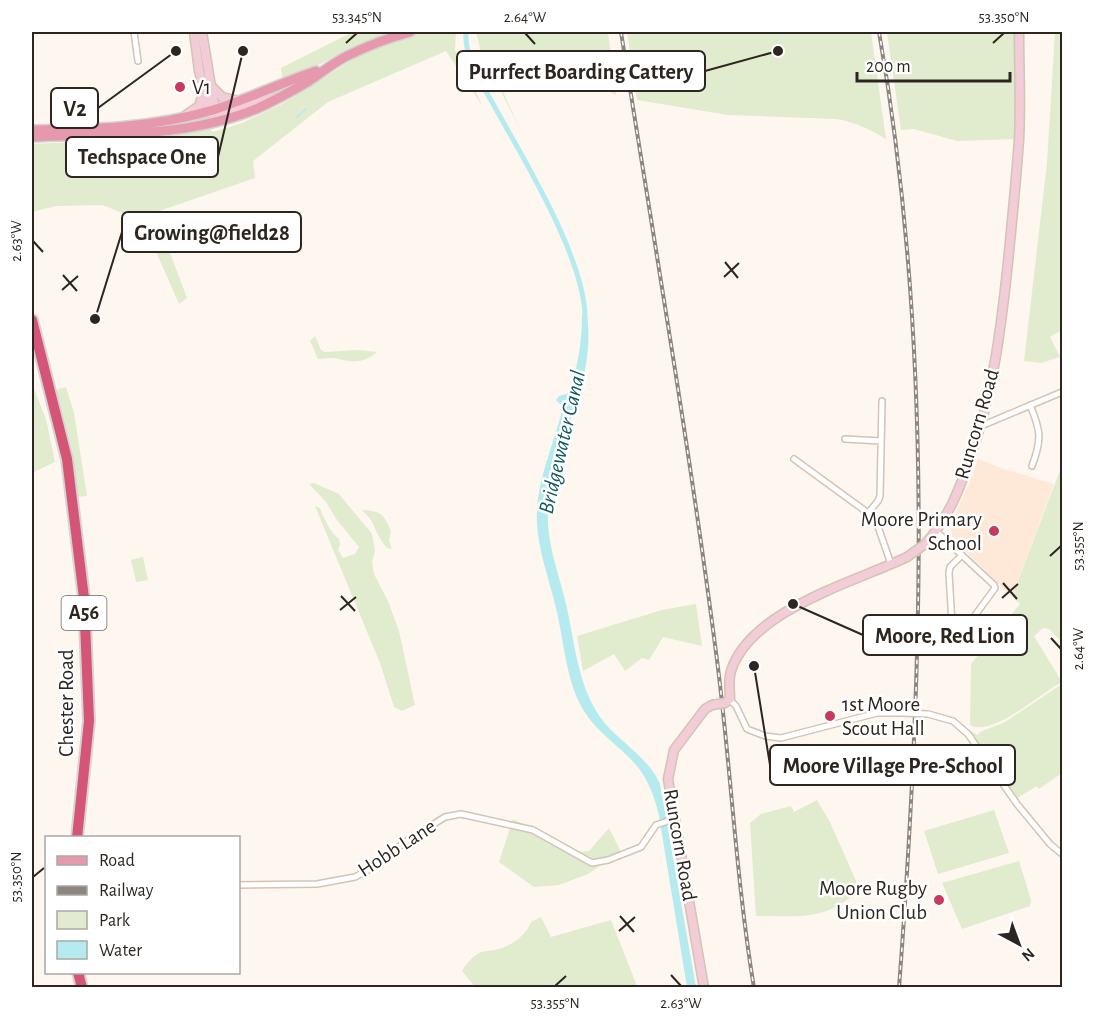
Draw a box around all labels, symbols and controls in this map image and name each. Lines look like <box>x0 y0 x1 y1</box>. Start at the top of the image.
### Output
text: 53.345°N <box>332 10 382 25</box>
text: 2.64°W <box>504 10 547 25</box>
text: 53.350°N <box>979 10 1029 25</box>
scale bar <box>857 45 1010 83</box>
callout: Purrfect Boarding Cattery <box>457 51 705 91</box>
text: 200 m <box>866 58 911 76</box>
text: Purrfect Boarding Cattery <box>469 61 694 84</box>
place label: V1 <box>192 77 211 98</box>
marker: V1 <box>173 80 187 94</box>
callout: V2 <box>51 88 98 128</box>
text: V2 <box>63 98 87 120</box>
callout: Techspace One <box>66 137 218 177</box>
text: Techspace One <box>78 146 206 168</box>
callout: Growing@field28 <box>122 212 301 252</box>
text: 2.63°W <box>9 220 24 262</box>
text: Growing@field28 <box>134 222 290 244</box>
street label: Runcorn Road <box>951 366 1003 482</box>
water label: Bridgewater Canal <box>535 368 589 516</box>
place label: Moore Primary School <box>861 509 982 554</box>
text: 53.355°N <box>1071 521 1086 571</box>
marker: Moore Primary School <box>987 524 1001 538</box>
road number: A56 <box>62 596 106 630</box>
callout: Moore, Red Lion <box>863 615 1027 655</box>
text: Moore, Red Lion <box>875 625 1015 647</box>
text: 2.64°W <box>1071 627 1086 670</box>
street label: Chester Road <box>56 649 77 757</box>
place label: 1st Moore Scout Hall <box>842 694 925 739</box>
marker: 1st Moore Scout Hall <box>823 709 837 723</box>
callout: Moore Village Pre-School <box>770 745 1015 785</box>
text: Moore Village Pre-School <box>783 755 1003 777</box>
street label: Runcorn Road <box>660 787 700 903</box>
street label: Hobb Lane <box>354 815 440 881</box>
legend <box>45 836 240 974</box>
text: 53.350°N <box>9 852 24 902</box>
text: Road <box>99 852 135 870</box>
place label: Moore Rugby Union Club <box>819 878 927 923</box>
text: Railway <box>99 882 154 900</box>
marker: Moore Rugby Union Club <box>932 893 946 907</box>
text: Park <box>99 912 131 930</box>
north arrow <box>989 914 1049 974</box>
text: Water <box>99 942 142 960</box>
text: N <box>1019 945 1038 964</box>
text: 53.355°N <box>530 996 580 1011</box>
text: 2.63°W <box>660 996 702 1011</box>

